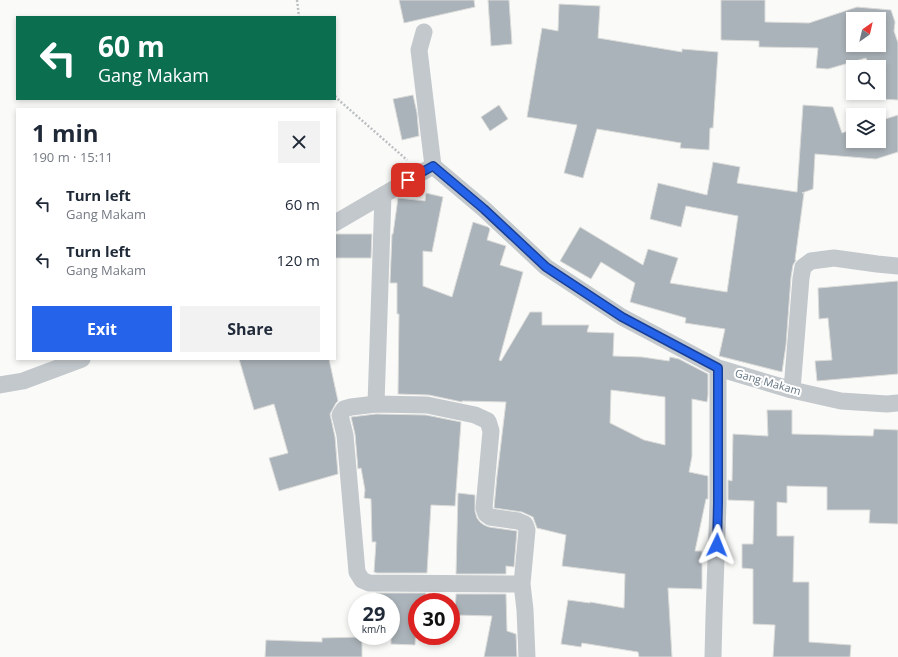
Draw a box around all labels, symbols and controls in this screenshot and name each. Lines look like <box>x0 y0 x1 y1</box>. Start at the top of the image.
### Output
north arrow <box>846 12 886 52</box>
map controls <box>846 12 886 148</box>
text: 60 m <box>98 27 165 65</box>
icon: left <box>32 32 84 84</box>
button: search <box>846 60 886 100</box>
text: Gang Makam <box>98 63 209 87</box>
button: layers <box>846 108 886 148</box>
text: 1 min <box>32 116 99 149</box>
button: close <box>278 121 320 163</box>
text: 190 m · 15:11 <box>32 148 113 166</box>
pin <box>391 163 425 197</box>
icon: arrive <box>397 169 419 191</box>
text: Turn left <box>66 185 131 205</box>
icon: left <box>32 193 54 215</box>
text: 60 m <box>285 194 320 214</box>
text: Gang Makam <box>66 205 146 223</box>
text: Turn left <box>66 241 131 261</box>
icon: left <box>32 249 54 271</box>
text: 120 m <box>276 250 320 270</box>
text: Gang Makam <box>66 261 146 279</box>
button: Exit <box>32 306 172 352</box>
button: Share <box>180 306 320 352</box>
street label: Gang Makam <box>733 365 803 398</box>
position arrow <box>696 524 738 566</box>
speed limit sign: 30 <box>408 593 460 645</box>
text: 29 <box>363 600 385 627</box>
text: km/h <box>362 622 386 636</box>

